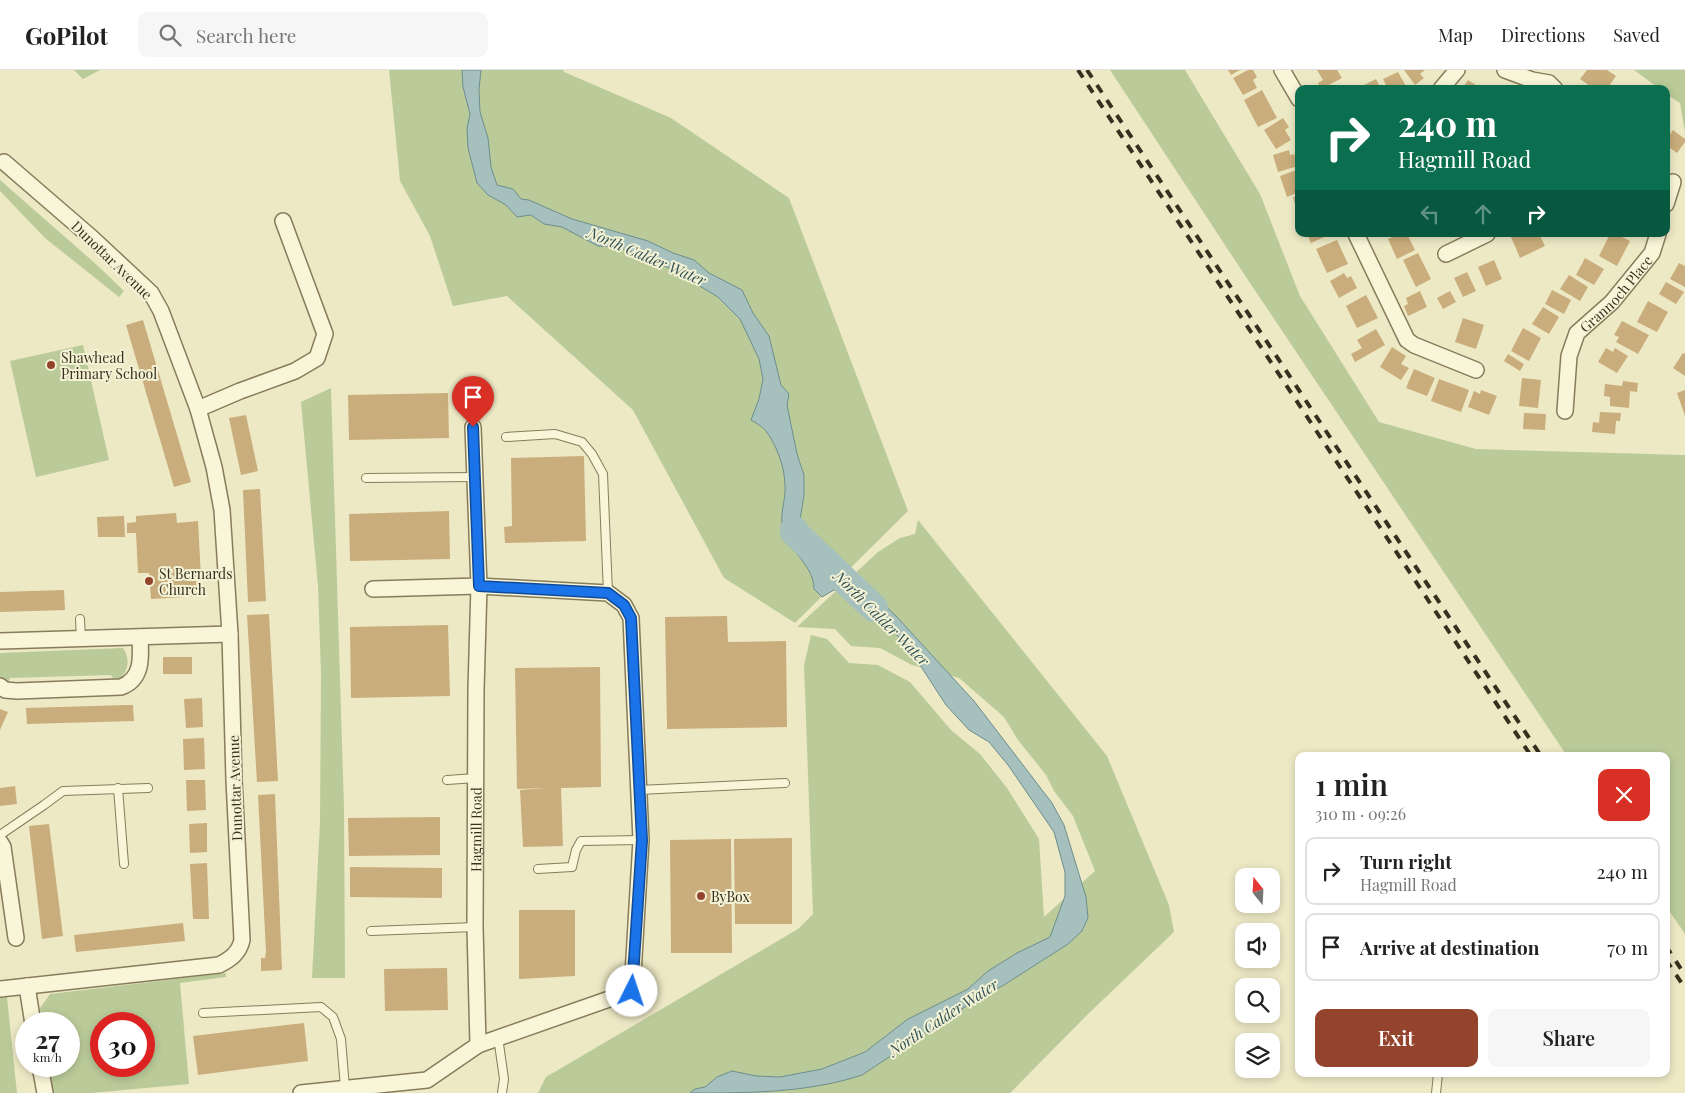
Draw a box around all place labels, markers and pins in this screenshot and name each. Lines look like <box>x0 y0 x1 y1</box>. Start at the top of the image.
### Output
place label: Shawhead Primary School <box>61 348 157 383</box>
marker: Shawhead Primary School <box>45 359 57 371</box>
pin <box>452 376 494 427</box>
place label: St Bernards Church <box>159 564 232 599</box>
marker: St Bernards Church <box>143 575 155 587</box>
place label: ByBox <box>711 887 751 906</box>
marker: ByBox <box>695 890 707 902</box>

